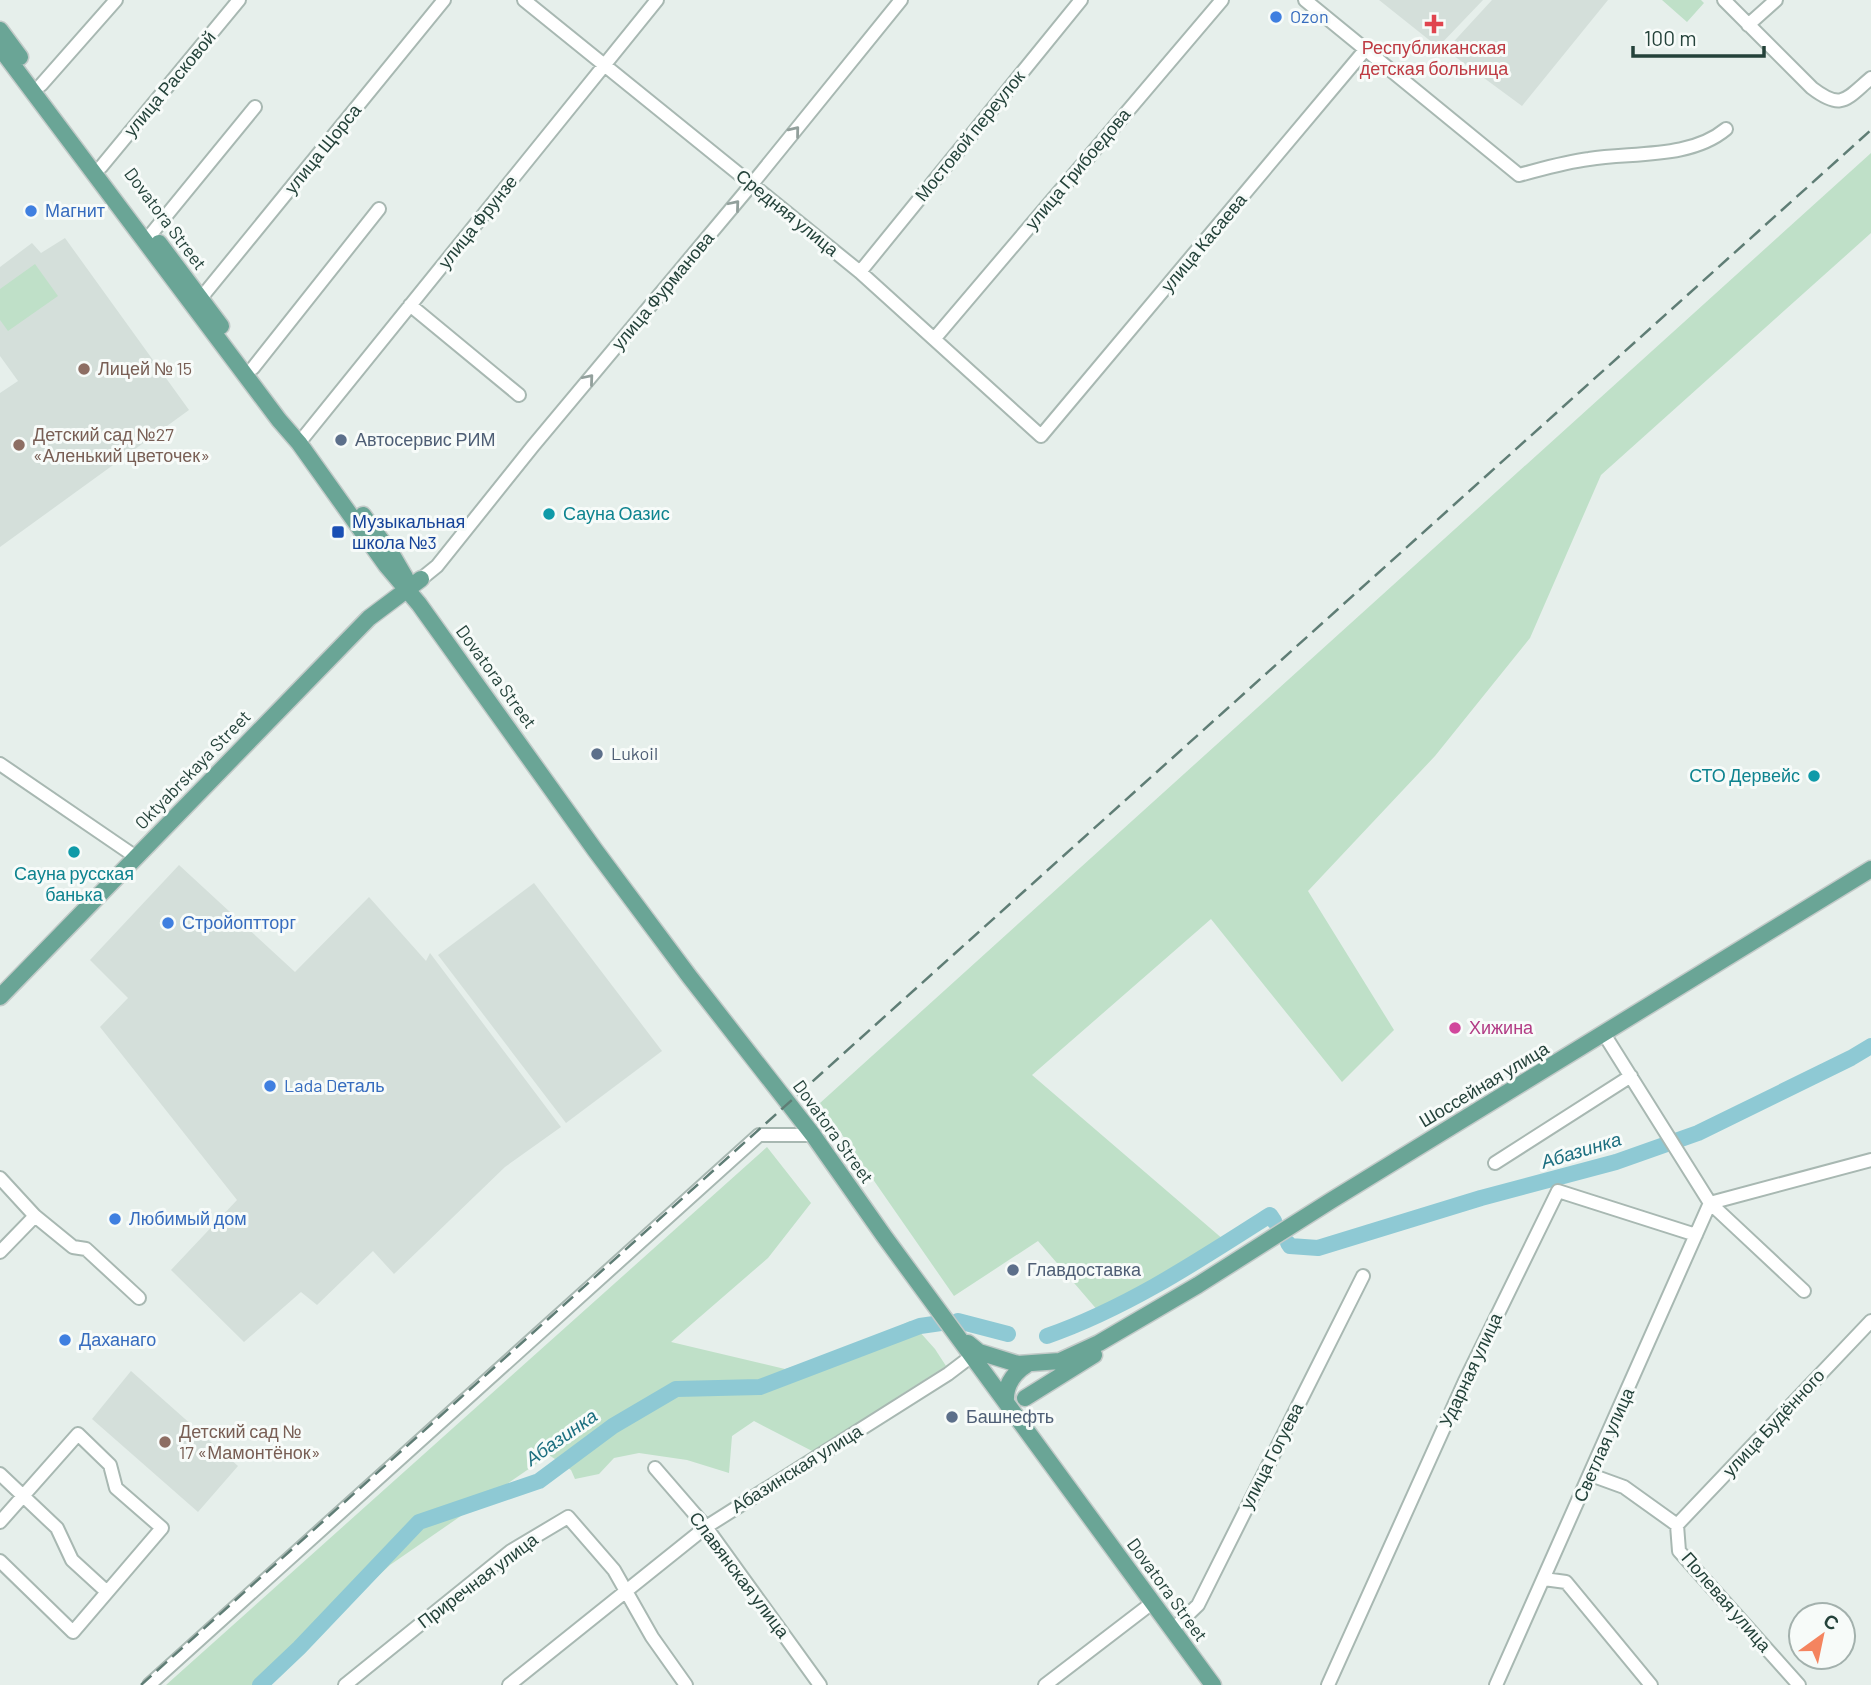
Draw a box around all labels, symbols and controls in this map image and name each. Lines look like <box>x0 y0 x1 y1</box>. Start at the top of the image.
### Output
place label: Ozon <box>1290 5 1329 27</box>
marker: Ozon <box>1268 9 1284 25</box>
marker: Республиканская детская больница <box>1424 14 1444 34</box>
scale bar <box>1633 14 1764 58</box>
text: 100 m <box>1644 25 1697 50</box>
street label: улица Расковой <box>119 26 220 141</box>
place label: Республиканская детская больница <box>1360 36 1509 79</box>
street label: Мостовой переулок <box>910 65 1029 205</box>
street label: улица Щорса <box>279 98 366 198</box>
street label: улица Грибоедова <box>1020 102 1135 234</box>
one-way arrow <box>787 127 800 139</box>
street label: Dovatora Street <box>120 163 211 274</box>
street label: Средняя улица <box>732 164 844 261</box>
street label: улица Фрунзе <box>433 170 522 272</box>
street label: улица Касаева <box>1156 188 1251 296</box>
place label: Магнит <box>45 199 105 221</box>
one-way arrow <box>727 200 739 213</box>
marker: Магнит <box>23 203 39 219</box>
street label: улица Фурманова <box>606 226 719 354</box>
place label: Лицей № 15 <box>98 357 192 379</box>
marker: Лицей № 15 <box>76 361 92 377</box>
one-way arrow <box>581 375 593 388</box>
place label: Детский сад №27 «Аленький цветочек» <box>33 423 210 466</box>
place label: Автосервис РИМ <box>355 428 495 450</box>
marker: Автосервис РИМ <box>333 432 349 448</box>
marker: Детский сад №27 «Аленький цветочек» <box>11 437 27 453</box>
place label: Сауна Оазис <box>563 502 670 524</box>
marker: Сауна Оазис <box>541 506 557 522</box>
place label: Музыкальная школа №3 <box>352 510 465 553</box>
marker: Музыкальная школа №3 <box>330 524 346 540</box>
street label: Dovatora Street <box>452 620 542 732</box>
street label: Oktyabrskaya Street <box>130 705 255 833</box>
place label: Lukoil <box>611 742 658 764</box>
marker: Lukoil <box>589 746 605 762</box>
place label: СТО Дервейс <box>1689 764 1800 786</box>
marker: СТО Дервейс <box>1806 768 1822 784</box>
marker: Сауна русская банька <box>66 844 82 860</box>
place label: Сауна русская банька <box>14 862 134 905</box>
place label: Стройоптторг <box>182 911 296 933</box>
marker: Стройоптторг <box>160 915 176 931</box>
place label: Хижина <box>1469 1016 1534 1038</box>
marker: Хижина <box>1447 1020 1463 1036</box>
street label: Шоссейная улица <box>1415 1036 1553 1132</box>
place label: Lada Dеталь <box>284 1074 385 1096</box>
street label: Dovatora Street <box>789 1075 879 1187</box>
marker: Lada Dеталь <box>262 1078 278 1094</box>
water label: Абазинка <box>1537 1126 1624 1173</box>
place label: Любимый дом <box>129 1207 247 1229</box>
marker: Любимый дом <box>107 1211 123 1227</box>
place label: Главдоставка <box>1027 1258 1142 1280</box>
marker: Главдоставка <box>1005 1262 1021 1278</box>
street label: Ударная улица <box>1434 1308 1507 1430</box>
place label: Даханаго <box>79 1328 156 1350</box>
marker: Даханаго <box>57 1332 73 1348</box>
street label: улица Будённого <box>1718 1364 1829 1481</box>
street label: Светлая улица <box>1568 1383 1639 1505</box>
street label: улица Гогуева <box>1235 1398 1308 1512</box>
water label: Абазинка <box>519 1403 601 1470</box>
place label: Башнефть <box>966 1405 1054 1427</box>
marker: Башнефть <box>944 1409 960 1425</box>
street label: Абазинская улица <box>727 1419 867 1517</box>
place label: Детский сад № 17 «Мамонтёнок» <box>179 1420 320 1463</box>
marker: Детский сад № 17 «Мамонтёнок» <box>157 1434 173 1450</box>
street label: Славянская улица <box>685 1507 795 1643</box>
street label: Приречная улица <box>413 1527 543 1632</box>
street label: Dovatora Street <box>1123 1533 1213 1645</box>
street label: Полевая улица <box>1677 1547 1777 1657</box>
north arrow <box>1787 1601 1857 1671</box>
text: С <box>1820 1608 1844 1635</box>

